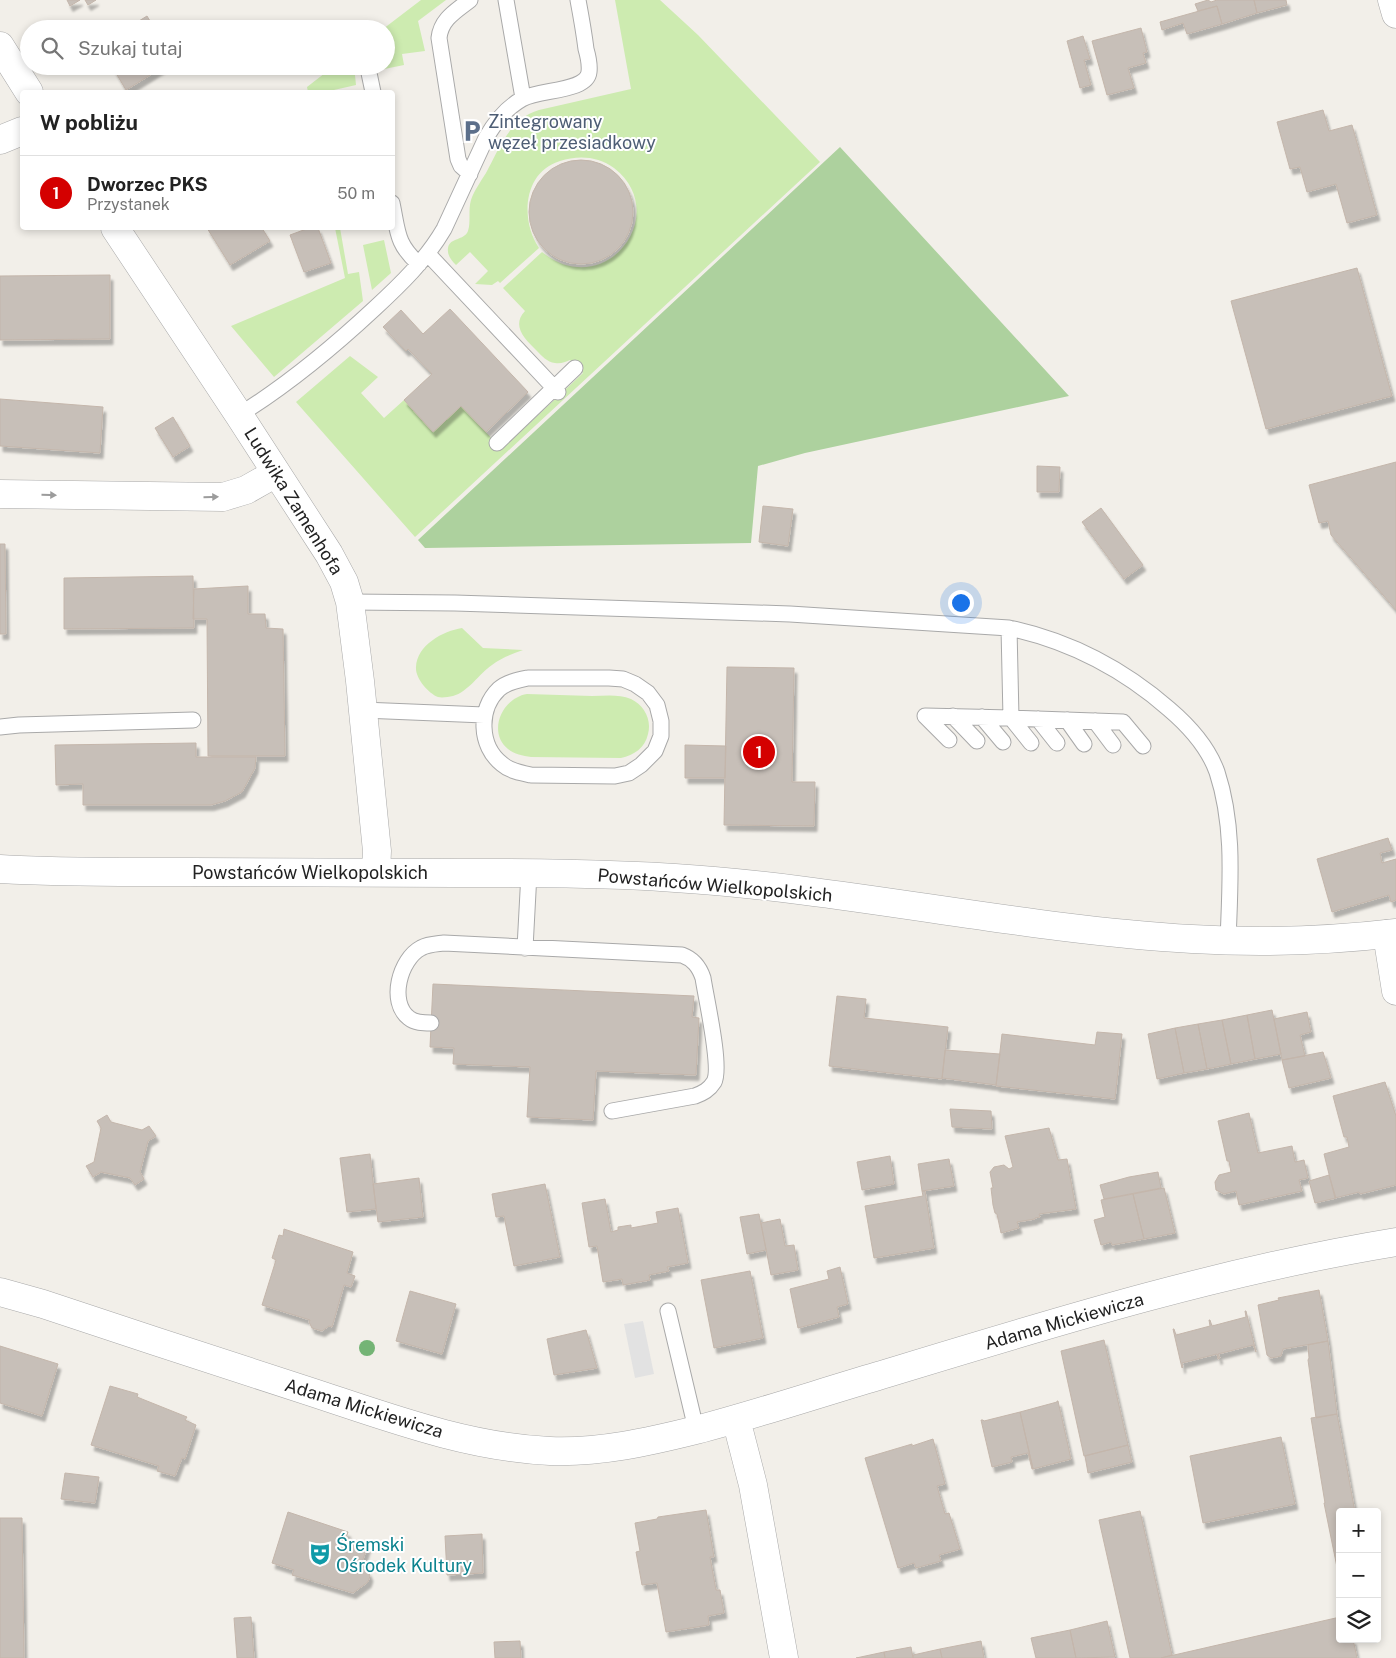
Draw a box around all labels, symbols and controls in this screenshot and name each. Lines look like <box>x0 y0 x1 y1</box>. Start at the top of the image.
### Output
search box <box>20 20 395 75</box>
icon: search <box>38 34 66 62</box>
text: Szukaj tutaj <box>78 37 183 59</box>
text: W pobliżu <box>40 110 138 135</box>
place label: Zintegrowany węzeł przesiadkowy <box>488 111 656 153</box>
parking icon: Zintegrowany węzeł przesiadkowy <box>459 118 485 144</box>
text: Dworzec PKS <box>87 173 208 195</box>
text: 1 <box>53 184 59 203</box>
text: 50 m <box>337 184 375 203</box>
text: Przystanek <box>87 195 170 214</box>
street label: Ludwika Zamenhofa <box>240 424 348 578</box>
one-way arrow <box>41 491 57 499</box>
one-way arrow <box>203 493 219 501</box>
your location <box>948 590 974 616</box>
pin: 1 <box>743 733 775 771</box>
street label: Powstańców Wielkopolskich <box>192 862 428 883</box>
street label: Powstańców Wielkopolskich <box>597 864 833 906</box>
street label: Adama Mickiewicza <box>982 1288 1146 1354</box>
street label: Adama Mickiewicza <box>282 1374 446 1442</box>
map controls <box>1336 1508 1381 1643</box>
button: + <box>1336 1508 1381 1553</box>
place label: Śremski Ośrodek Kultury <box>336 1533 473 1576</box>
theatre icon: Śremski Ośrodek Kultury <box>307 1541 333 1567</box>
button: − <box>1336 1553 1381 1598</box>
button: layers <box>1336 1598 1381 1643</box>

